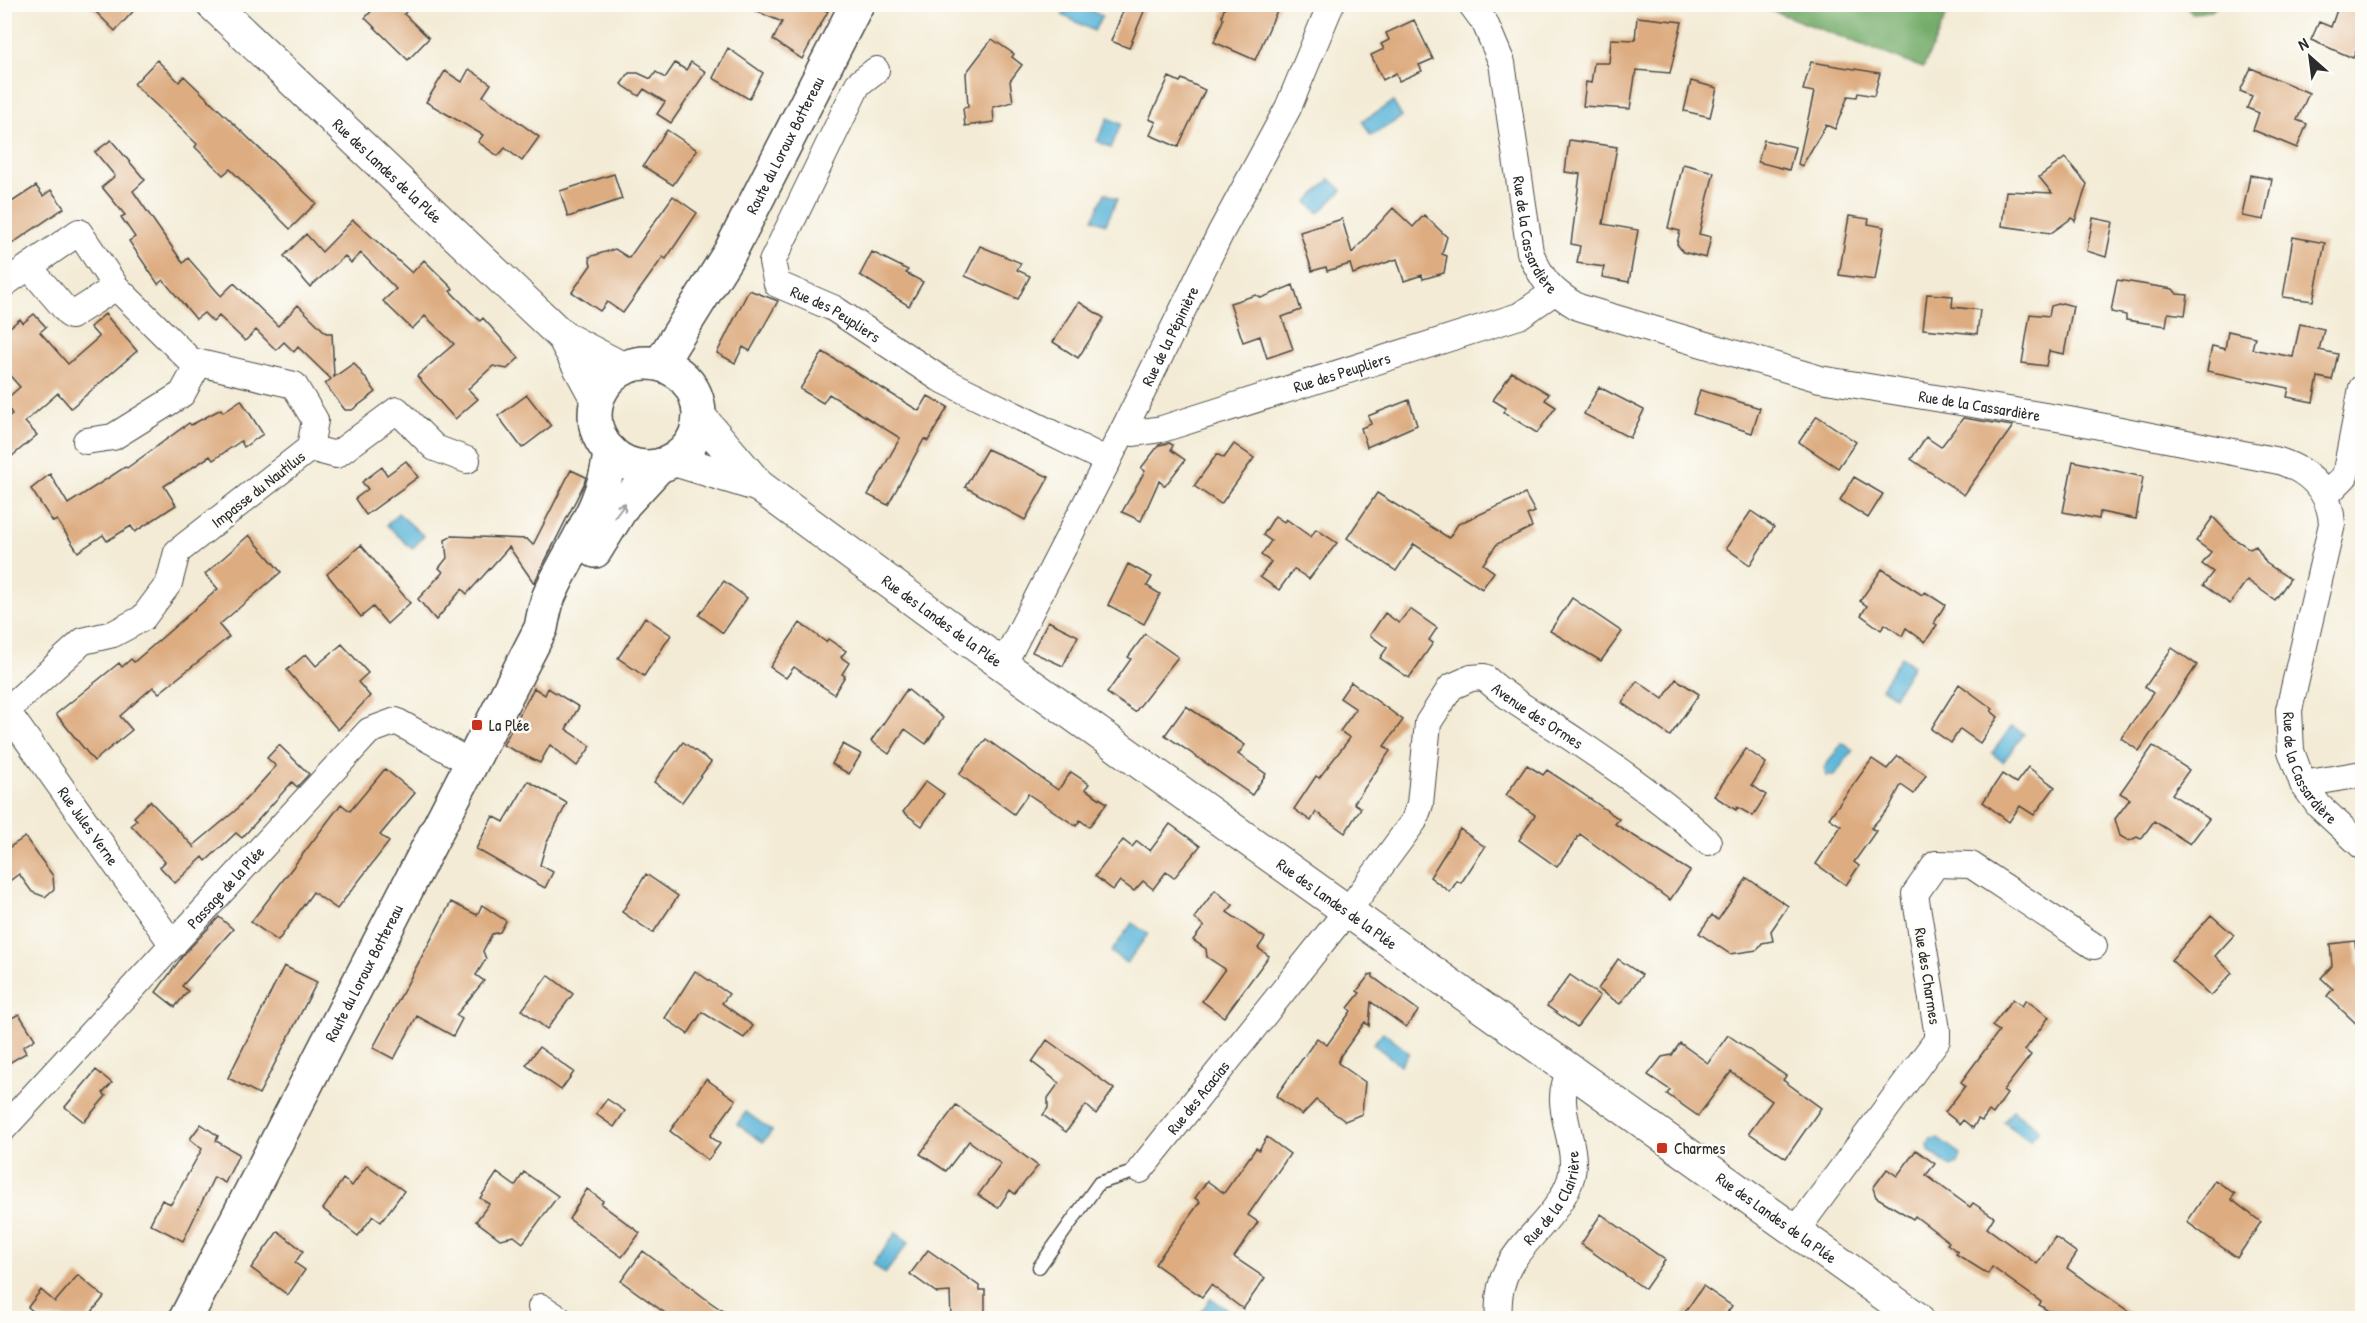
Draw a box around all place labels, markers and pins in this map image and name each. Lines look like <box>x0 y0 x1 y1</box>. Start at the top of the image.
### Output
place label: La Plée <box>489 714 530 736</box>
marker: La Plée <box>470 718 484 732</box>
place label: Charmes <box>1674 1137 1725 1159</box>
marker: Charmes <box>1655 1141 1669 1155</box>

